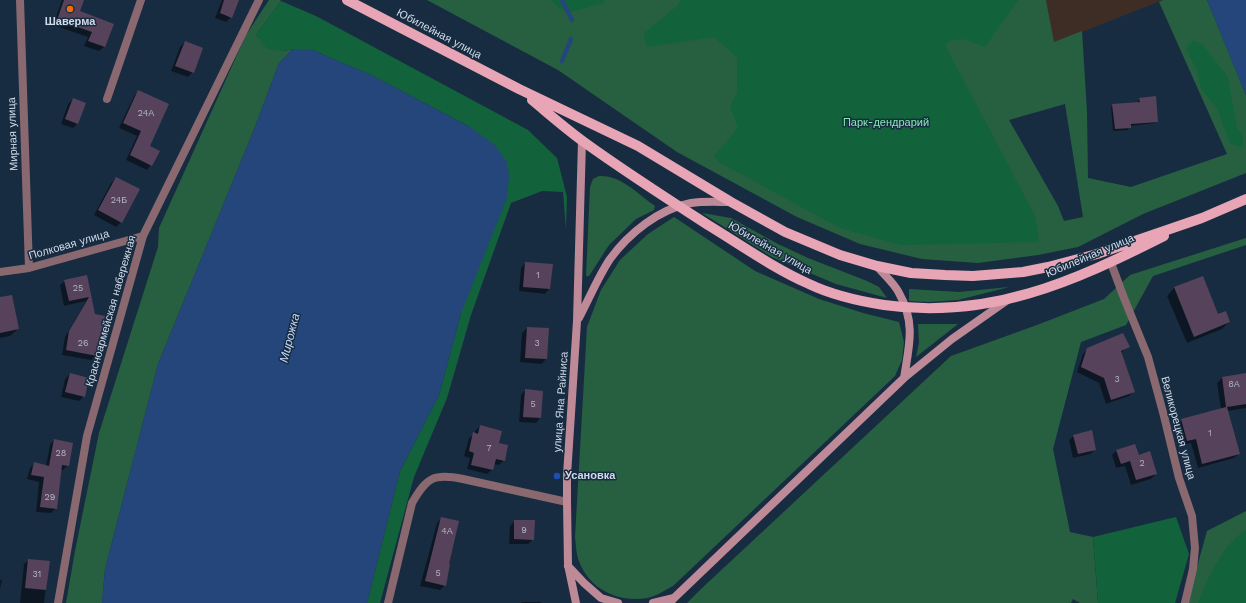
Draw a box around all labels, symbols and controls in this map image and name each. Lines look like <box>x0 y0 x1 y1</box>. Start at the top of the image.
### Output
marker: Шаверма <box>65 4 75 14</box>
street label: Юбилейная улица <box>394 6 484 62</box>
place label: Шаверма <box>45 15 95 29</box>
street label: Мирная улица <box>5 97 21 171</box>
house number: 24А <box>138 108 154 118</box>
park label: Парк-дендрарий <box>843 116 929 130</box>
house number: 24Б <box>111 195 127 205</box>
street label: Юбилейная улица <box>726 219 814 277</box>
street label: Полковая улица <box>27 227 111 263</box>
street label: Юбилейная улица <box>1044 231 1136 281</box>
street label: Красноармейская набережная <box>83 234 139 388</box>
house number: 1 <box>536 270 540 280</box>
house number: 25 <box>73 283 83 293</box>
water label: Мирожка <box>277 312 303 364</box>
house number: 26 <box>78 338 88 348</box>
house number: 3 <box>534 338 540 348</box>
street label: улица Яна Райниса <box>551 351 571 453</box>
house number: 3 <box>1114 374 1120 384</box>
street label: Великорецкая улица <box>1158 375 1198 481</box>
house number: 8А <box>1228 379 1240 389</box>
house number: 5 <box>530 399 536 409</box>
house number: 1 <box>1208 428 1212 438</box>
house number: 7 <box>486 443 492 453</box>
house number: 28 <box>56 448 66 458</box>
house number: 2 <box>1139 458 1145 468</box>
place label: Усановка <box>565 469 615 483</box>
marker: Усановка <box>552 471 562 481</box>
house number: 29 <box>45 492 55 502</box>
house number: 9 <box>521 525 527 535</box>
house number: 4А <box>441 526 453 536</box>
house number: 5 <box>435 568 441 578</box>
house number: 31 <box>33 569 41 579</box>

